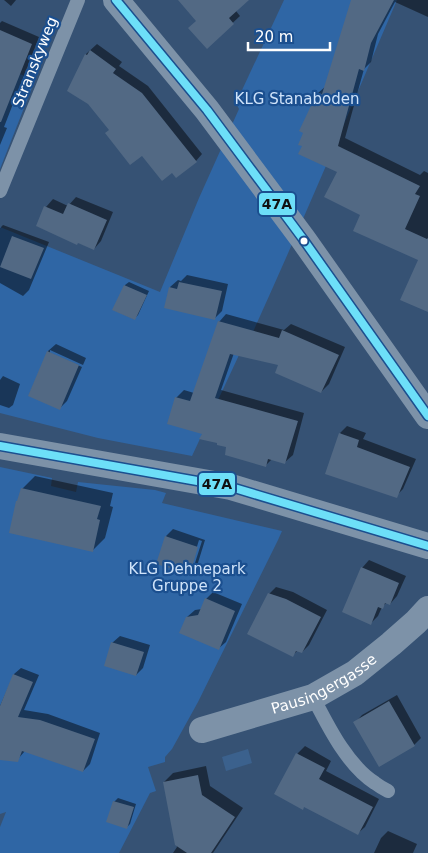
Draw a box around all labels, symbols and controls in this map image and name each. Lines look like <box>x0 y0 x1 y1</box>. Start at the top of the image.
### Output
street label: Stranskyweg <box>9 14 61 110</box>
scale bar <box>248 20 330 52</box>
text: 20 m <box>255 28 293 46</box>
park label: KLG Stanaboden <box>235 90 359 108</box>
line badge: 47A <box>258 192 296 216</box>
text: 47A <box>262 196 292 212</box>
unlabelled marker <box>299 236 309 246</box>
line badge: 47A <box>198 472 236 496</box>
text: 47A <box>202 476 232 492</box>
park label: KLG Dehnepark Gruppe 2 <box>128 560 246 595</box>
street label: Pausingergasse <box>269 650 380 718</box>

